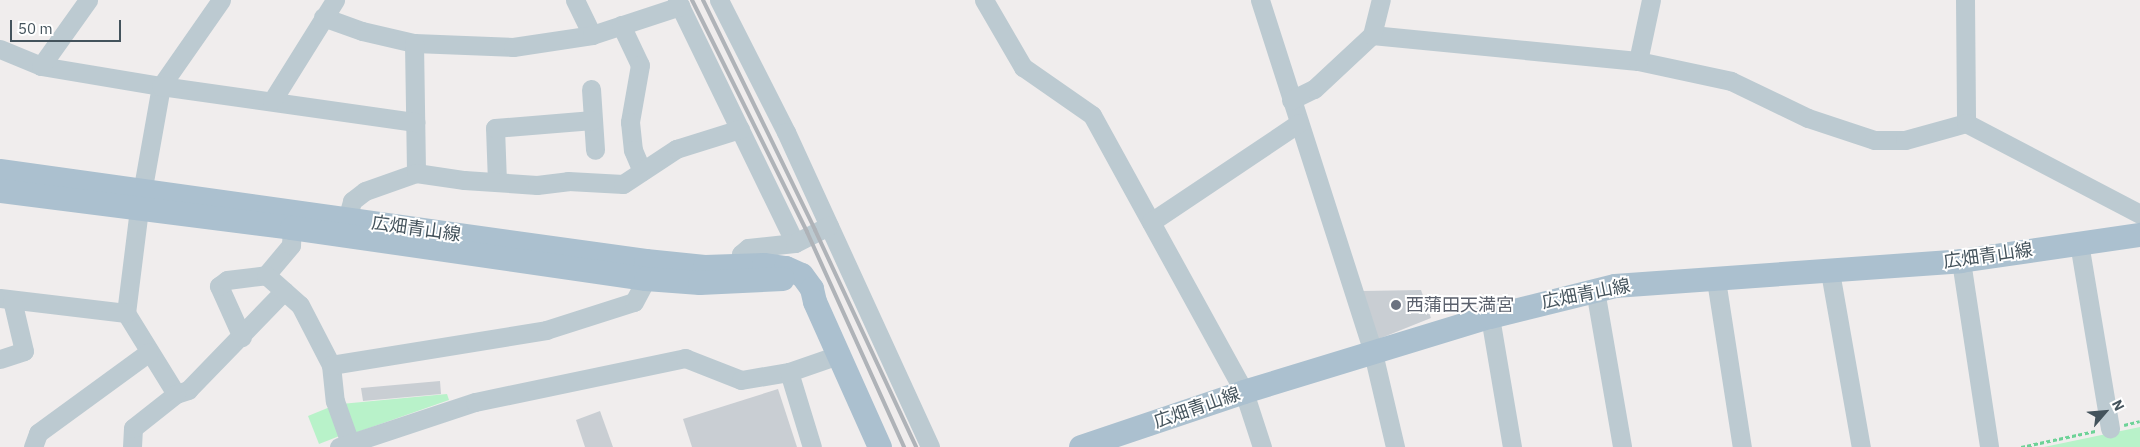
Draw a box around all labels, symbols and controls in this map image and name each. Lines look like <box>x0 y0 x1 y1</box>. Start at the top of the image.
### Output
scale bar <box>12 10 124 42</box>
text: 50 m <box>18 19 53 38</box>
street label: 広畑青山線 <box>370 212 462 246</box>
street label: 広畑青山線 <box>1942 239 2034 273</box>
street label: 広畑青山線 <box>1540 275 1632 313</box>
place label: 西蒲田天満宮 <box>1406 294 1514 316</box>
marker: 西蒲田天満宮 <box>1390 299 1402 311</box>
street label: 広畑青山線 <box>1151 383 1243 433</box>
north arrow <box>2080 387 2130 437</box>
text: N <box>2108 397 2129 414</box>

